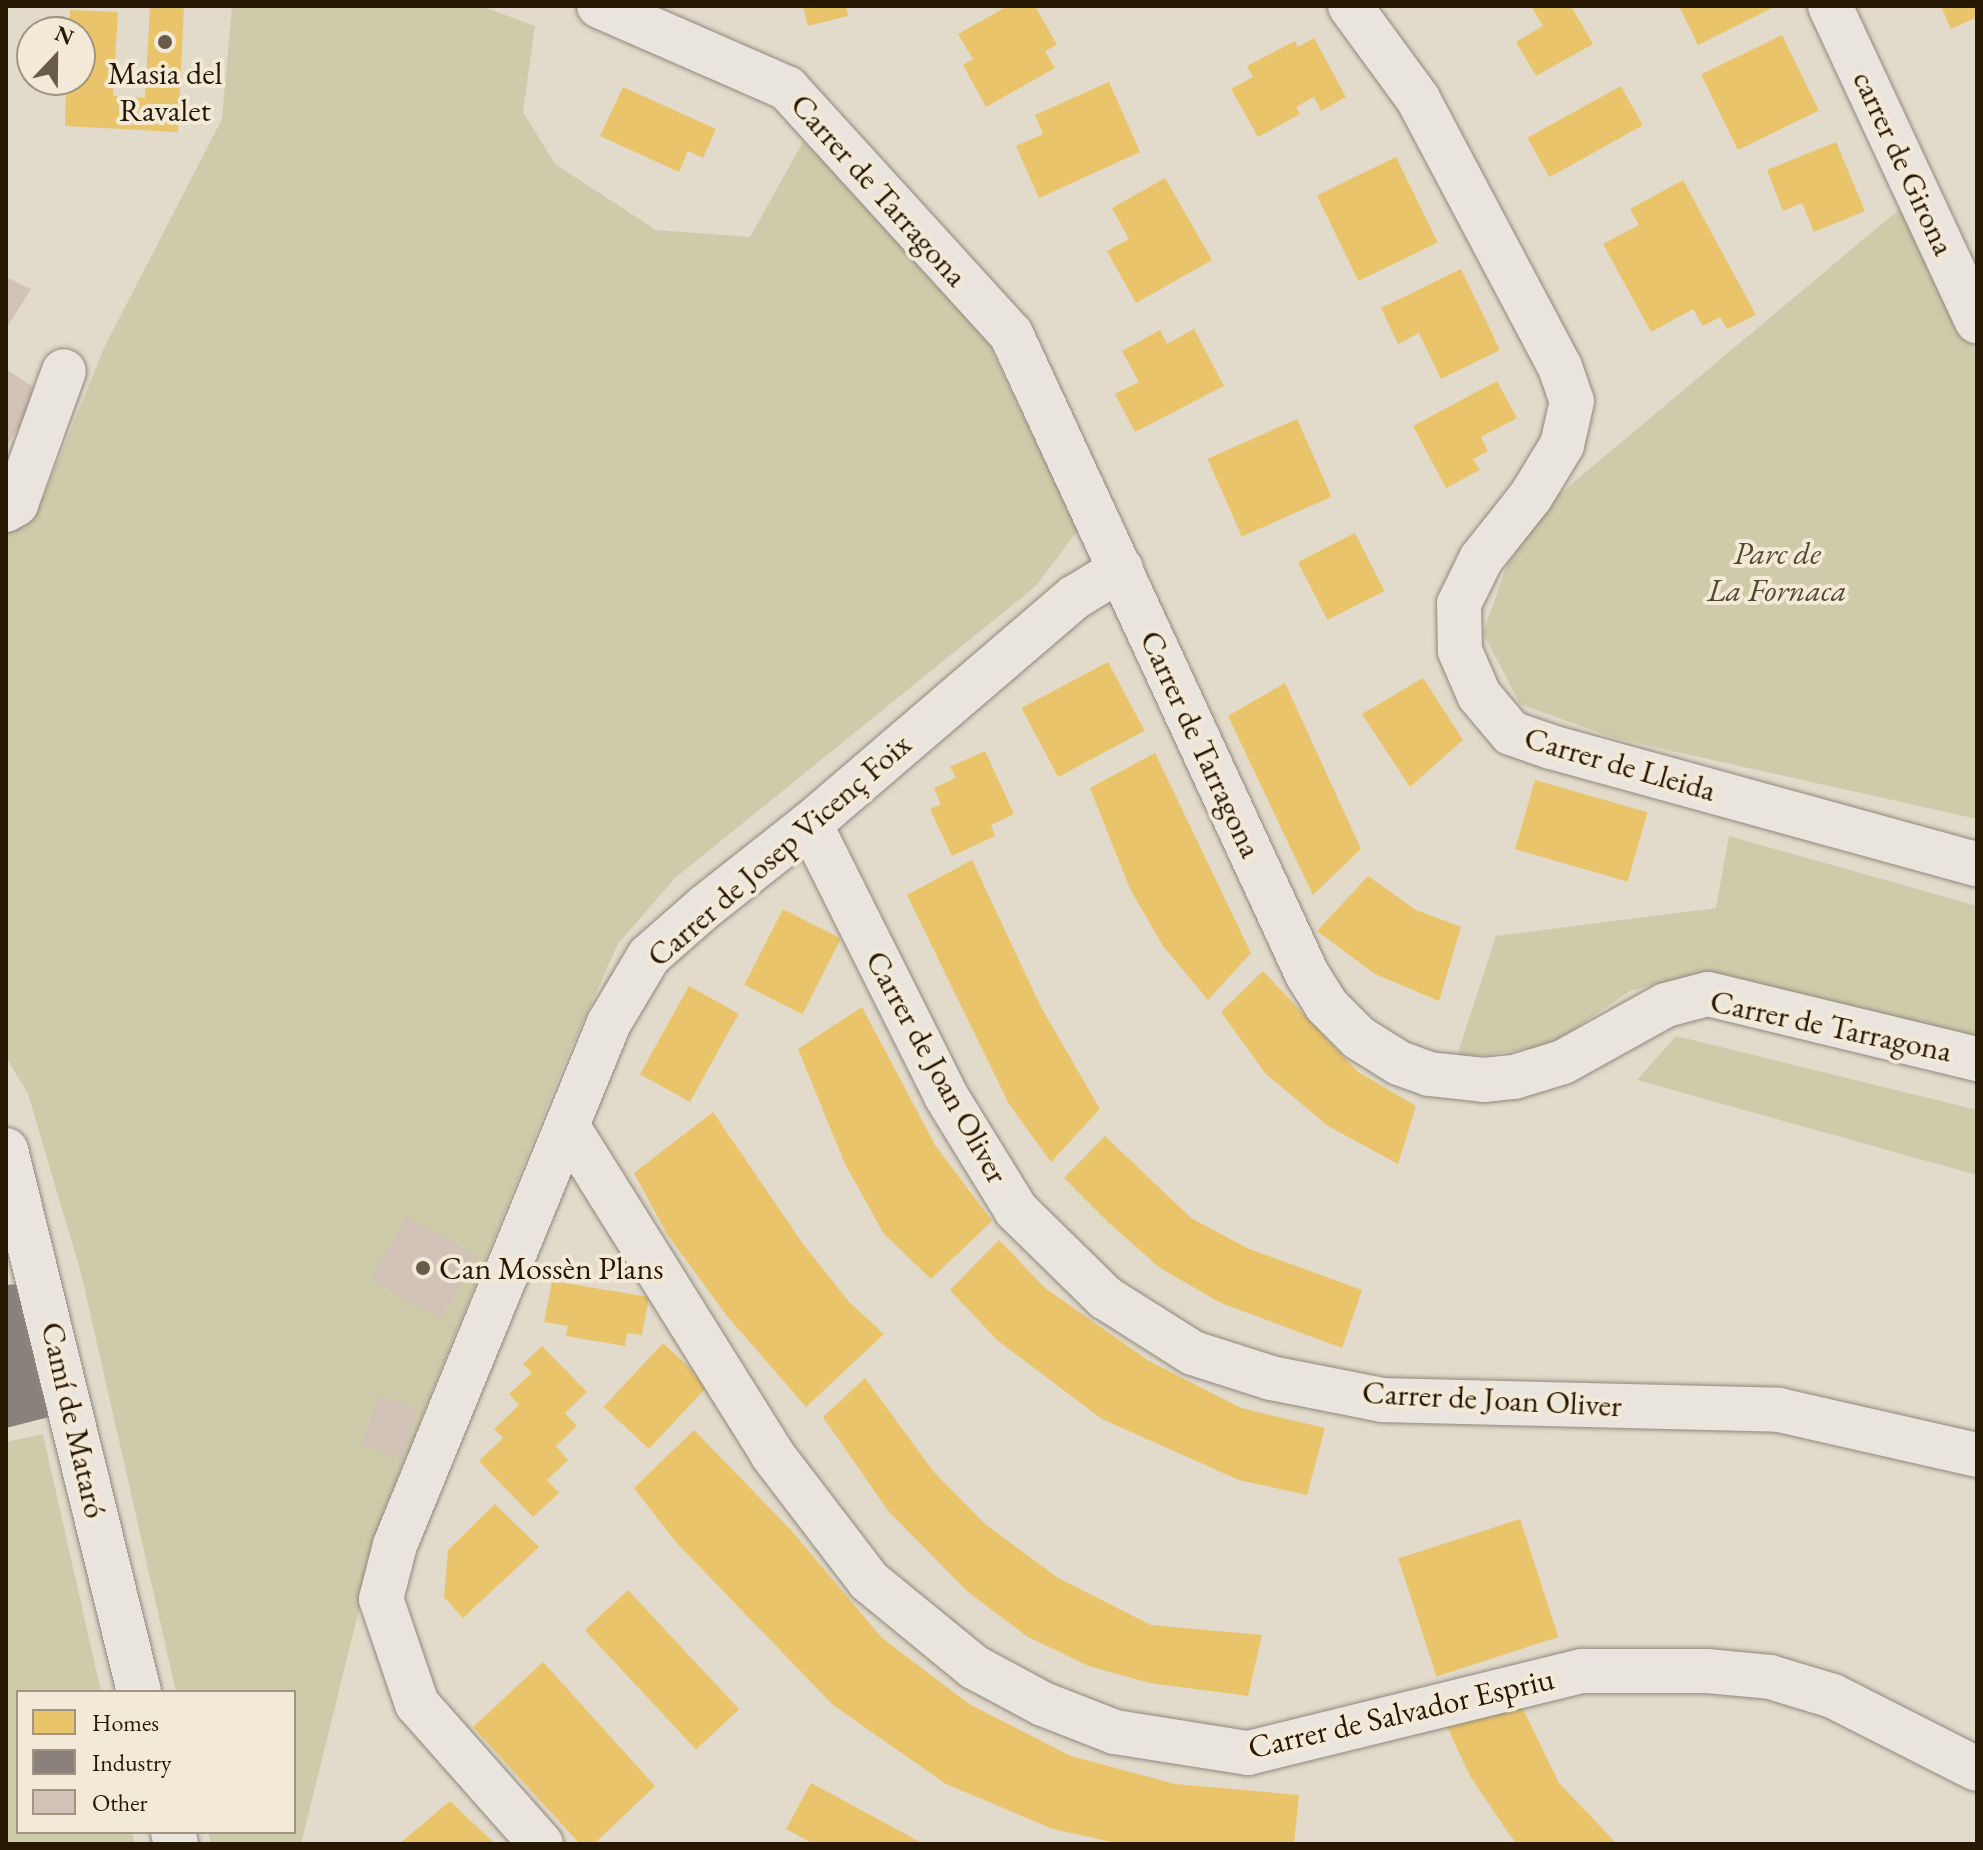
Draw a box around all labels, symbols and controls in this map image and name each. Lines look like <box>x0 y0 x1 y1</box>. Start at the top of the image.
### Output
north arrow <box>16 16 96 96</box>
text: N <box>51 18 78 52</box>
marker: Masia del Ravalet <box>156 33 174 51</box>
place label: Masia del Ravalet <box>108 55 222 130</box>
street label: carrer de Girona <box>1845 65 1963 261</box>
street label: Carrer de Tarragona <box>782 86 976 294</box>
park label: Parc de La Fornaca <box>1707 535 1847 610</box>
street label: Carrer de Tarragona <box>1132 624 1270 864</box>
street label: Carrer de Lleida <box>1520 718 1720 810</box>
street label: Carrer de Josep Vicenç Foix <box>639 725 919 975</box>
street label: Carrer de Joan Oliver <box>857 944 1017 1190</box>
street label: Carrer de Tarragona <box>1707 982 1955 1070</box>
place label: Can Mossèn Plans <box>439 1249 664 1287</box>
marker: Can Mossèn Plans <box>414 1259 432 1277</box>
street label: Camí de Mataró <box>33 1318 115 1522</box>
street label: Carrer de Joan Oliver <box>1361 1373 1623 1425</box>
street label: Carrer de Salvador Espriu <box>1244 1659 1558 1767</box>
legend <box>16 1690 296 1834</box>
text: Homes <box>92 1707 159 1738</box>
text: Industry <box>92 1747 171 1778</box>
text: Other <box>92 1787 148 1818</box>

